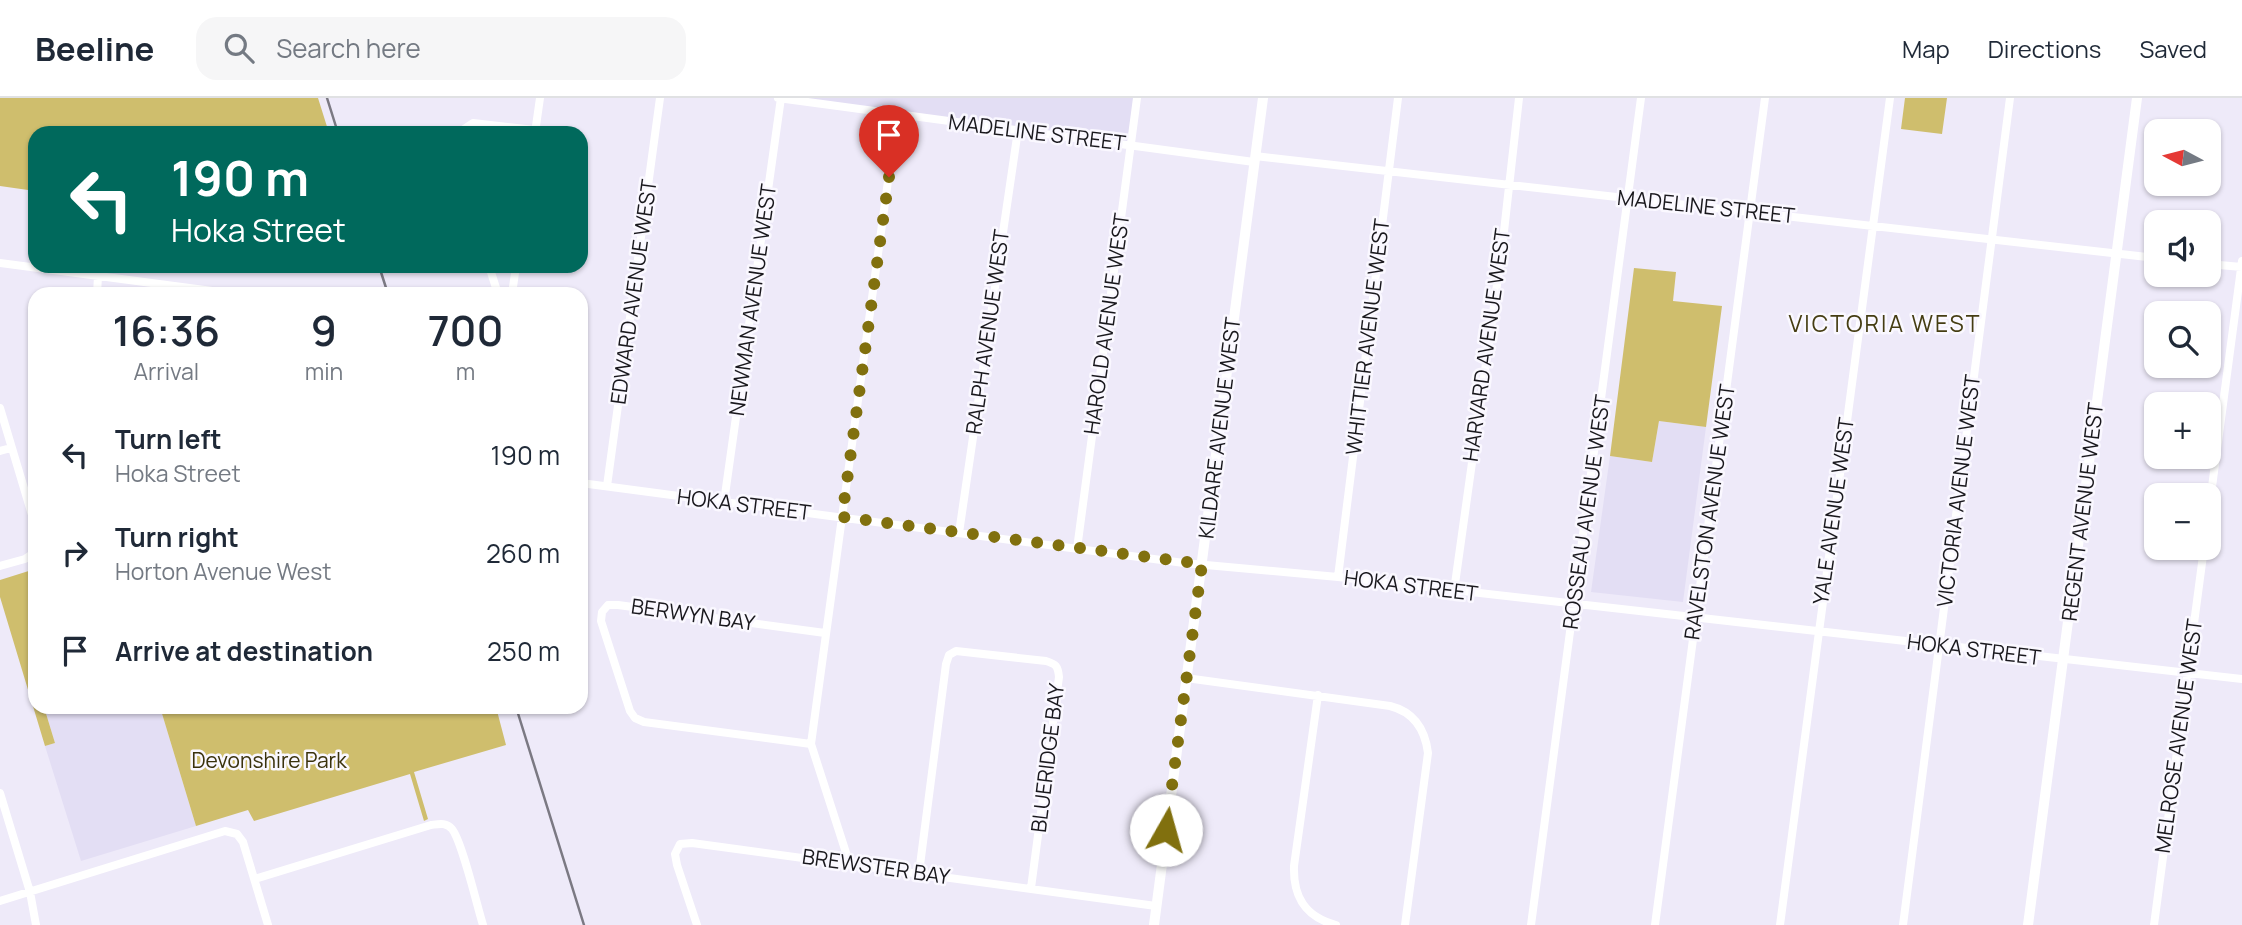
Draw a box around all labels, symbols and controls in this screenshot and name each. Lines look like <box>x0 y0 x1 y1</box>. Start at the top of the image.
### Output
search box <box>196 17 686 80</box>
text: Beeline <box>35 26 154 71</box>
icon: search <box>220 29 258 67</box>
text: Search here <box>276 30 421 66</box>
text: Map <box>1902 32 1950 65</box>
text: Directions <box>1988 32 2101 65</box>
text: Saved <box>2139 32 2207 65</box>
pin <box>859 105 919 177</box>
street label: MADELINE STREET <box>947 107 1128 157</box>
icon: arrive <box>870 116 908 154</box>
north arrow <box>2144 119 2221 196</box>
map controls <box>2144 119 2221 560</box>
text: 190 m <box>171 144 309 211</box>
icon: left <box>56 154 147 245</box>
street label: EDWARD AVENUE WEST <box>603 177 663 406</box>
street label: NEWMAN AVENUE WEST <box>722 182 782 418</box>
street label: MADELINE STREET <box>1616 183 1797 229</box>
text: Hoka Street <box>171 208 346 252</box>
button: sound <box>2144 210 2221 287</box>
street label: HAROLD AVENUE WEST <box>1077 211 1135 436</box>
street label: WHITTIER AVENUE WEST <box>1339 217 1395 457</box>
street label: HARVARD AVENUE WEST <box>1456 226 1516 463</box>
street label: RALPH AVENUE WEST <box>959 227 1015 436</box>
text: 16:36 <box>112 301 220 359</box>
text: 9 <box>311 301 337 359</box>
text: 700 <box>428 301 504 359</box>
button: search <box>2144 301 2221 378</box>
district label: VICTORIA WEST <box>1788 307 1982 339</box>
street label: KILDARE AVENUE WEST <box>1192 315 1247 540</box>
text: Arrival <box>133 355 199 387</box>
text: min <box>305 355 343 387</box>
text: m <box>456 355 475 387</box>
street label: VICTORIA AVENUE WEST <box>1930 372 1986 609</box>
street label: RAVELSTON AVENUE WEST <box>1677 382 1741 642</box>
street label: ROSSEAU AVENUE WEST <box>1556 392 1616 631</box>
button: + <box>2144 392 2221 469</box>
street label: REGENT AVENUE WEST <box>2055 400 2109 623</box>
street label: YALE AVENUE WEST <box>1806 415 1860 606</box>
text: Turn left <box>115 421 222 457</box>
icon: left <box>56 436 94 474</box>
text: 190 m <box>491 437 560 473</box>
text: Hoka Street <box>115 457 241 489</box>
street label: HOKA STREET <box>676 482 813 526</box>
button: − <box>2144 483 2221 560</box>
text: Turn right <box>115 519 239 555</box>
icon: right <box>56 534 94 572</box>
text: 260 m <box>486 535 560 571</box>
text: Horton Avenue West <box>115 555 331 587</box>
street label: HOKA STREET <box>1343 563 1480 607</box>
street label: BERWYN BAY <box>630 591 757 637</box>
street label: MELROSE AVENUE WEST <box>2148 617 2208 855</box>
street label: HOKA STREET <box>1906 627 2043 671</box>
icon: arrive <box>56 632 94 670</box>
text: Arrive at destination <box>115 633 373 669</box>
text: 250 m <box>487 633 560 669</box>
street label: BLUERIDGE BAY <box>1024 681 1070 834</box>
park label: Devonshire Park <box>191 746 347 774</box>
position arrow <box>1129 793 1203 867</box>
street label: BREWSTER BAY <box>801 842 952 890</box>

